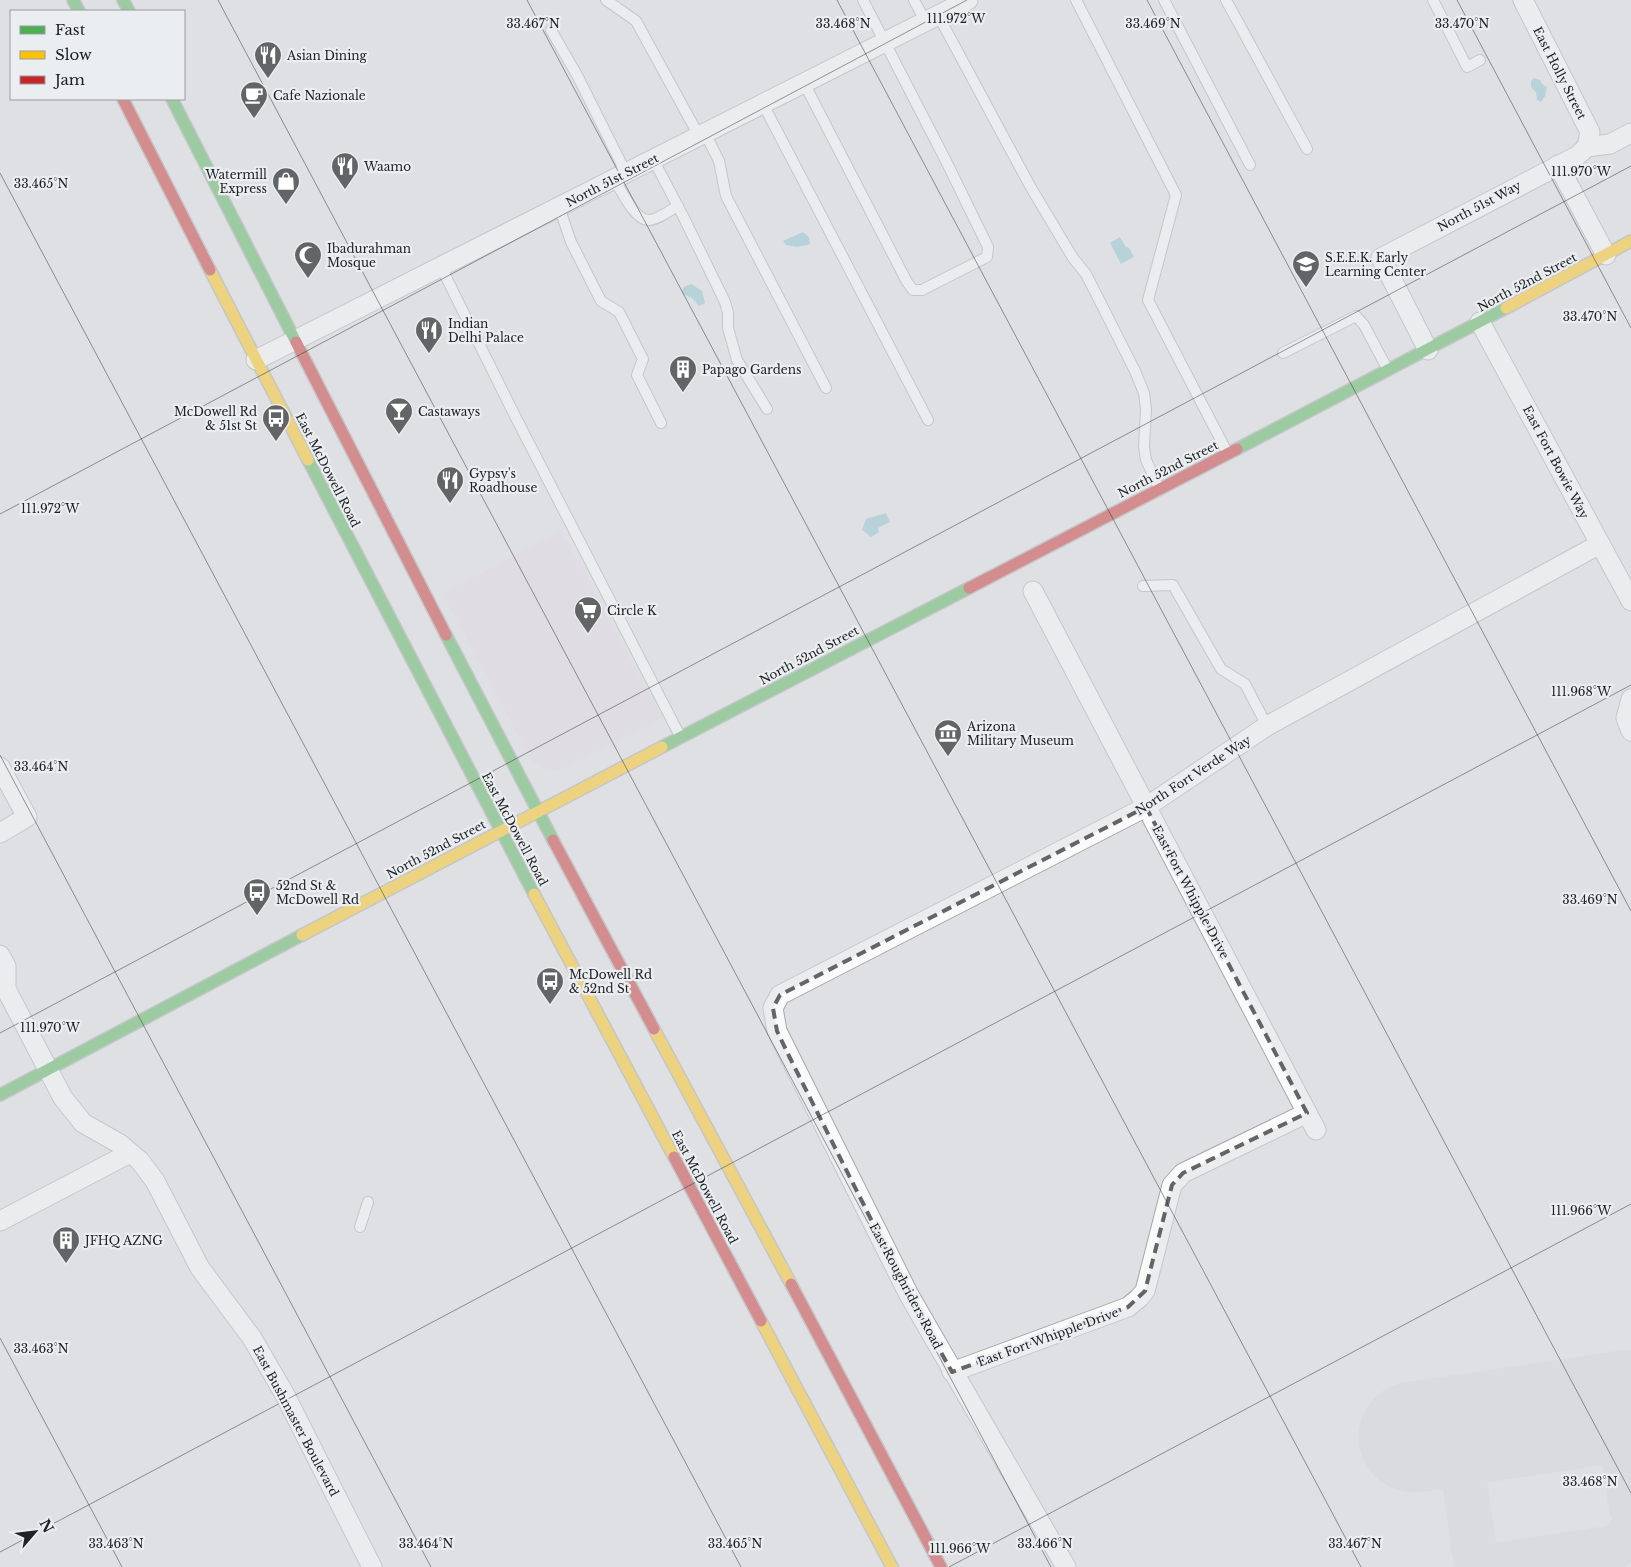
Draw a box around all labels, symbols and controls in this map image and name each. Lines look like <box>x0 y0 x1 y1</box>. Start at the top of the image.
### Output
legend <box>10 10 185 100</box>
text: 111.972°W <box>927 11 986 26</box>
text: 33.467°N <box>506 16 560 31</box>
text: 33.468°N <box>816 16 871 31</box>
text: 33.469°N <box>1125 16 1181 31</box>
text: 33.470°N <box>1435 16 1489 31</box>
text: Fast <box>55 20 86 39</box>
street label: East Holly Street <box>1530 24 1590 122</box>
restaurant icon: Asian Dining <box>253 40 283 79</box>
text: Slow <box>55 45 92 64</box>
place label: Asian Dining <box>286 48 367 63</box>
text: Jam <box>53 70 85 89</box>
cafe icon: Cafe Nazionale <box>239 80 269 119</box>
place label: Cafe Nazionale <box>273 88 366 103</box>
street label: North 51st Street <box>563 150 661 210</box>
restaurant icon: Waamo <box>330 151 360 190</box>
place label: Waamo <box>363 159 411 174</box>
text: 111.970°W <box>1551 164 1612 179</box>
shop icon: Watermill Express <box>271 166 301 205</box>
place label: Watermill Express <box>204 167 267 196</box>
text: 33.465°N <box>14 176 68 191</box>
street label: North 51st Way <box>1435 178 1524 234</box>
mosque icon: Ibadurahman Mosque <box>293 240 323 279</box>
place label: Ibadurahman Mosque <box>327 241 411 270</box>
school or university icon: S.E.E.K. Early Learning Center <box>1291 249 1321 288</box>
street label: North 52nd Street <box>1475 249 1580 315</box>
place label: S.E.E.K. Early Learning Center <box>1325 250 1426 279</box>
text: 33.470°N <box>1563 309 1617 324</box>
restaurant icon: Indian Delhi Palace <box>414 315 444 354</box>
place label: Indian Delhi Palace <box>448 316 524 345</box>
building icon: Papago Gardens <box>668 354 698 393</box>
place label: Papago Gardens <box>702 362 801 377</box>
bar icon: Castaways <box>384 396 414 435</box>
bus stop icon: McDowell Rd & 51st St <box>261 403 291 442</box>
street label: East Fort Bowie Way <box>1520 403 1592 521</box>
place label: McDowell Rd & 51st St <box>174 404 257 433</box>
place label: Castaways <box>418 404 480 419</box>
street label: East McDowell Road <box>293 410 363 530</box>
street label: North 52nd Street <box>1115 437 1221 501</box>
restaurant icon: Gypsy's Roadhouse <box>435 465 465 504</box>
place label: Gypsy's Roadhouse <box>469 466 538 495</box>
text: 111.972°W <box>21 501 80 516</box>
supermarket icon: Circle K <box>573 595 603 634</box>
place label: Circle K <box>607 603 657 618</box>
street label: North 52nd Street <box>757 622 862 688</box>
text: 111.968°W <box>1551 684 1612 699</box>
museum icon: Arizona Military Museum <box>933 718 963 757</box>
place label: Arizona Military Museum <box>966 719 1074 748</box>
street label: North Fort Verde Way <box>1132 732 1254 818</box>
text: 33.464°N <box>14 759 68 774</box>
street label: East McDowell Road <box>479 770 551 888</box>
street label: North 52nd Street <box>384 816 489 882</box>
street label: East Fort Whipple Drive <box>1149 823 1233 961</box>
bus stop icon: 52nd St & McDowell Rd <box>242 877 272 916</box>
place label: 52nd St & McDowell Rd <box>276 878 359 907</box>
text: 33.469°N <box>1562 892 1618 907</box>
bus stop icon: McDowell Rd & 52nd St <box>535 966 565 1005</box>
place label: McDowell Rd & 52nd St <box>569 967 652 996</box>
text: 111.970°W <box>20 1020 81 1035</box>
street label: East McDowell Road <box>669 1128 741 1246</box>
text: 111.966°W <box>1551 1203 1612 1218</box>
street label: East Roughriders Road <box>866 1220 946 1352</box>
building icon: JFHQ AZNG <box>51 1225 81 1264</box>
place label: JFHQ AZNG <box>83 1233 163 1248</box>
street label: East Fort Whipple Drive <box>975 1304 1121 1370</box>
text: 33.463°N <box>13 1341 69 1356</box>
street label: East Bushmaster Boulevard <box>250 1343 342 1499</box>
text: 33.468°N <box>1563 1474 1618 1489</box>
north arrow <box>10 1507 60 1557</box>
text: N <box>35 1516 58 1536</box>
text: 33.463°N <box>88 1536 144 1551</box>
text: 33.464°N <box>399 1536 453 1551</box>
text: 33.465°N <box>708 1536 762 1551</box>
text: 33.466°N <box>1017 1536 1073 1551</box>
text: 33.467°N <box>1328 1536 1382 1551</box>
text: 111.966°W <box>930 1541 991 1556</box>

